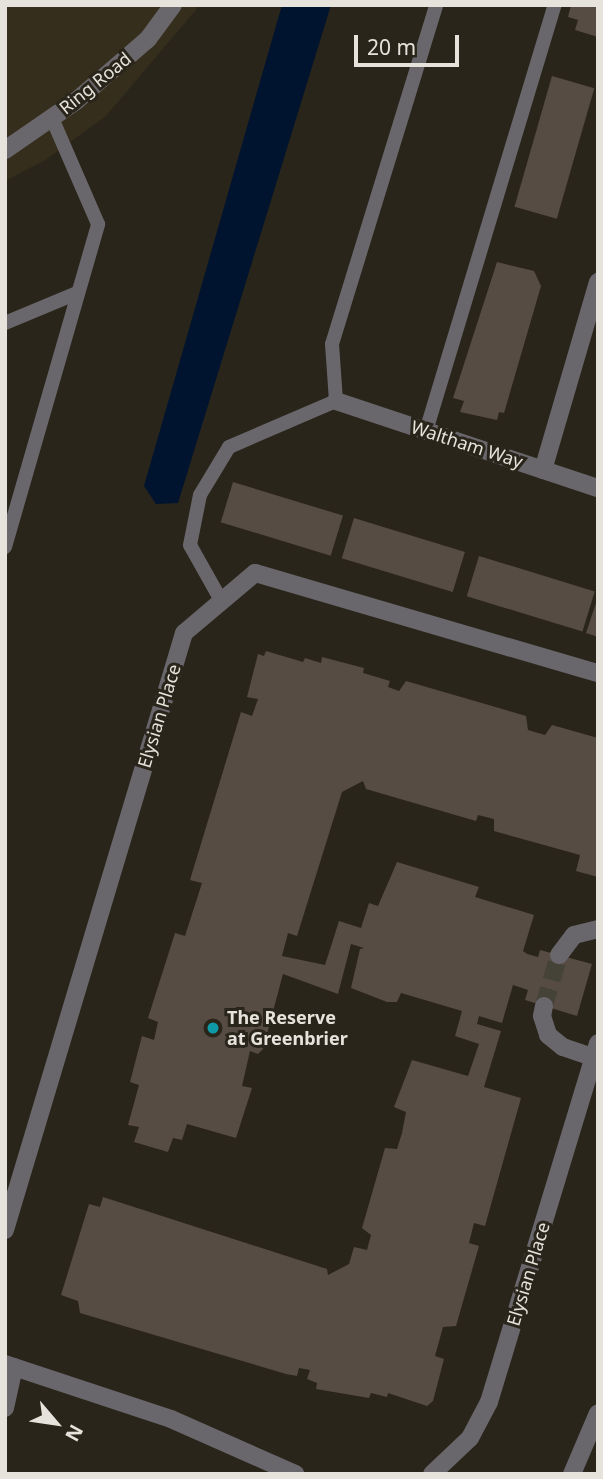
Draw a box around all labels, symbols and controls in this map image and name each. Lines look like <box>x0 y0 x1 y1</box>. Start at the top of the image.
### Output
scale bar <box>358 21 463 65</box>
text: 20 m <box>367 33 416 61</box>
street label: Ring Road <box>55 48 135 118</box>
street label: Waltham Way <box>408 416 526 472</box>
street label: Elysian Place <box>133 661 185 771</box>
place label: The Reserve at Greenbrier <box>227 1007 348 1050</box>
marker: The Reserve at Greenbrier <box>205 1020 221 1036</box>
street label: Elysian Place <box>502 1219 554 1329</box>
north arrow <box>21 1388 91 1458</box>
text: N <box>59 1420 89 1446</box>

